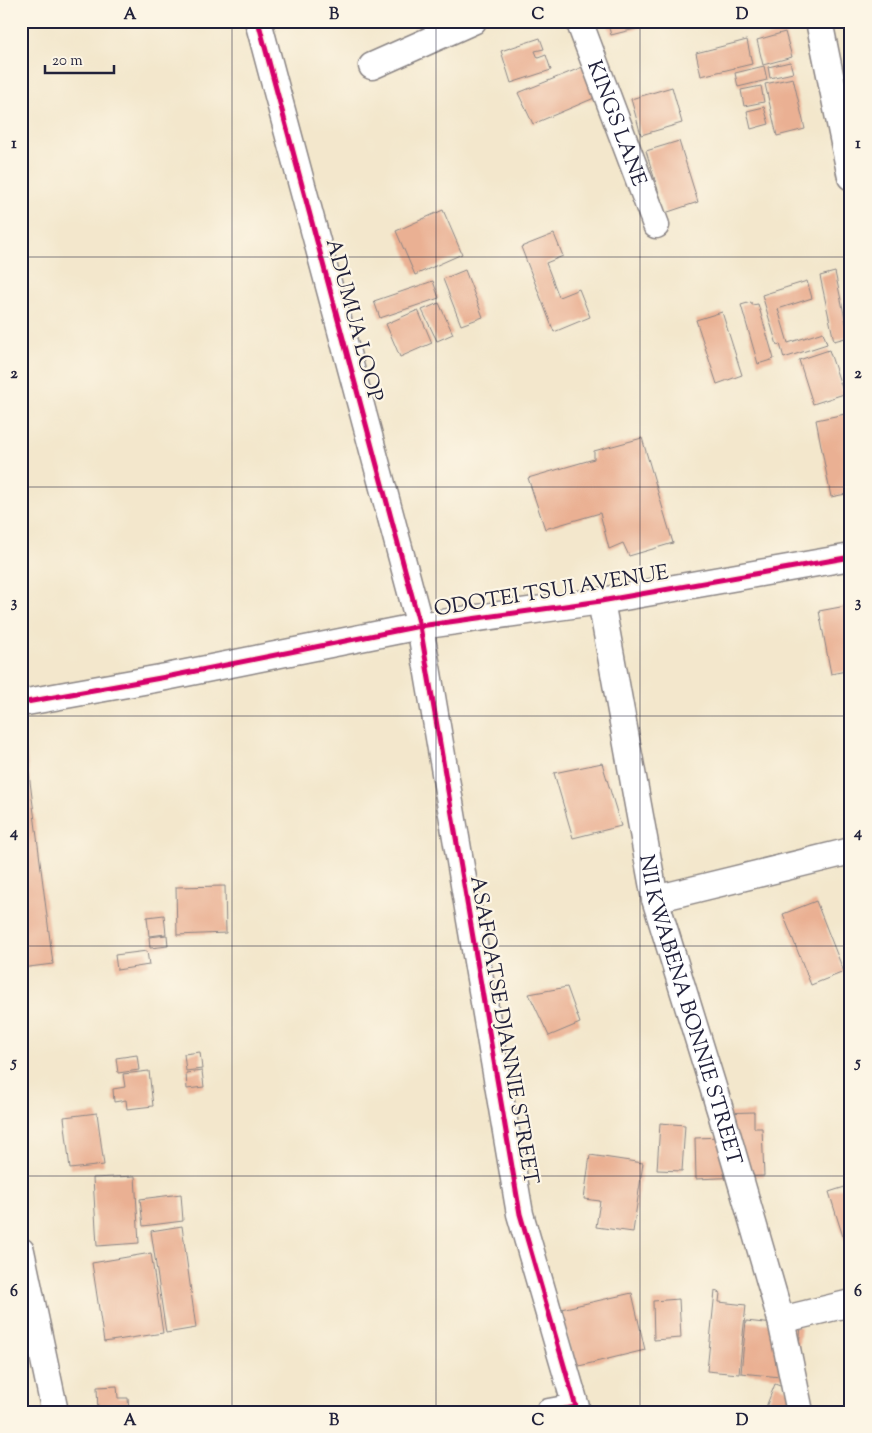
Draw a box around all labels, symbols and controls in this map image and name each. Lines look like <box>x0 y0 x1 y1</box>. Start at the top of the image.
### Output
text: A <box>124 4 137 27</box>
text: B <box>329 4 339 27</box>
text: C <box>532 4 545 27</box>
text: D <box>736 4 749 27</box>
scale bar <box>45 42 114 74</box>
text: 20 m <box>52 51 83 72</box>
street label: KINGS LANE <box>578 57 653 191</box>
text: 1 <box>11 133 17 156</box>
text: 1 <box>855 133 861 156</box>
street label: ADUMUA LOOP <box>317 236 389 406</box>
text: 2 <box>10 363 18 386</box>
text: 2 <box>854 363 862 386</box>
street label: ODOTEI TSUI AVENUE <box>432 559 671 625</box>
text: 3 <box>11 592 18 615</box>
text: 3 <box>855 592 862 615</box>
text: 4 <box>9 822 18 845</box>
text: 4 <box>853 822 862 845</box>
street label: NII KWABENA BONNIE STREET <box>630 852 748 1169</box>
street label: ASAFOATSE DJANNIE STREET <box>461 874 545 1187</box>
text: 5 <box>9 1052 17 1075</box>
text: 5 <box>853 1052 861 1075</box>
text: 6 <box>10 1281 18 1304</box>
text: 6 <box>854 1281 862 1304</box>
text: A <box>124 1410 137 1433</box>
text: B <box>329 1410 339 1433</box>
text: C <box>532 1410 545 1433</box>
text: D <box>736 1410 749 1433</box>

